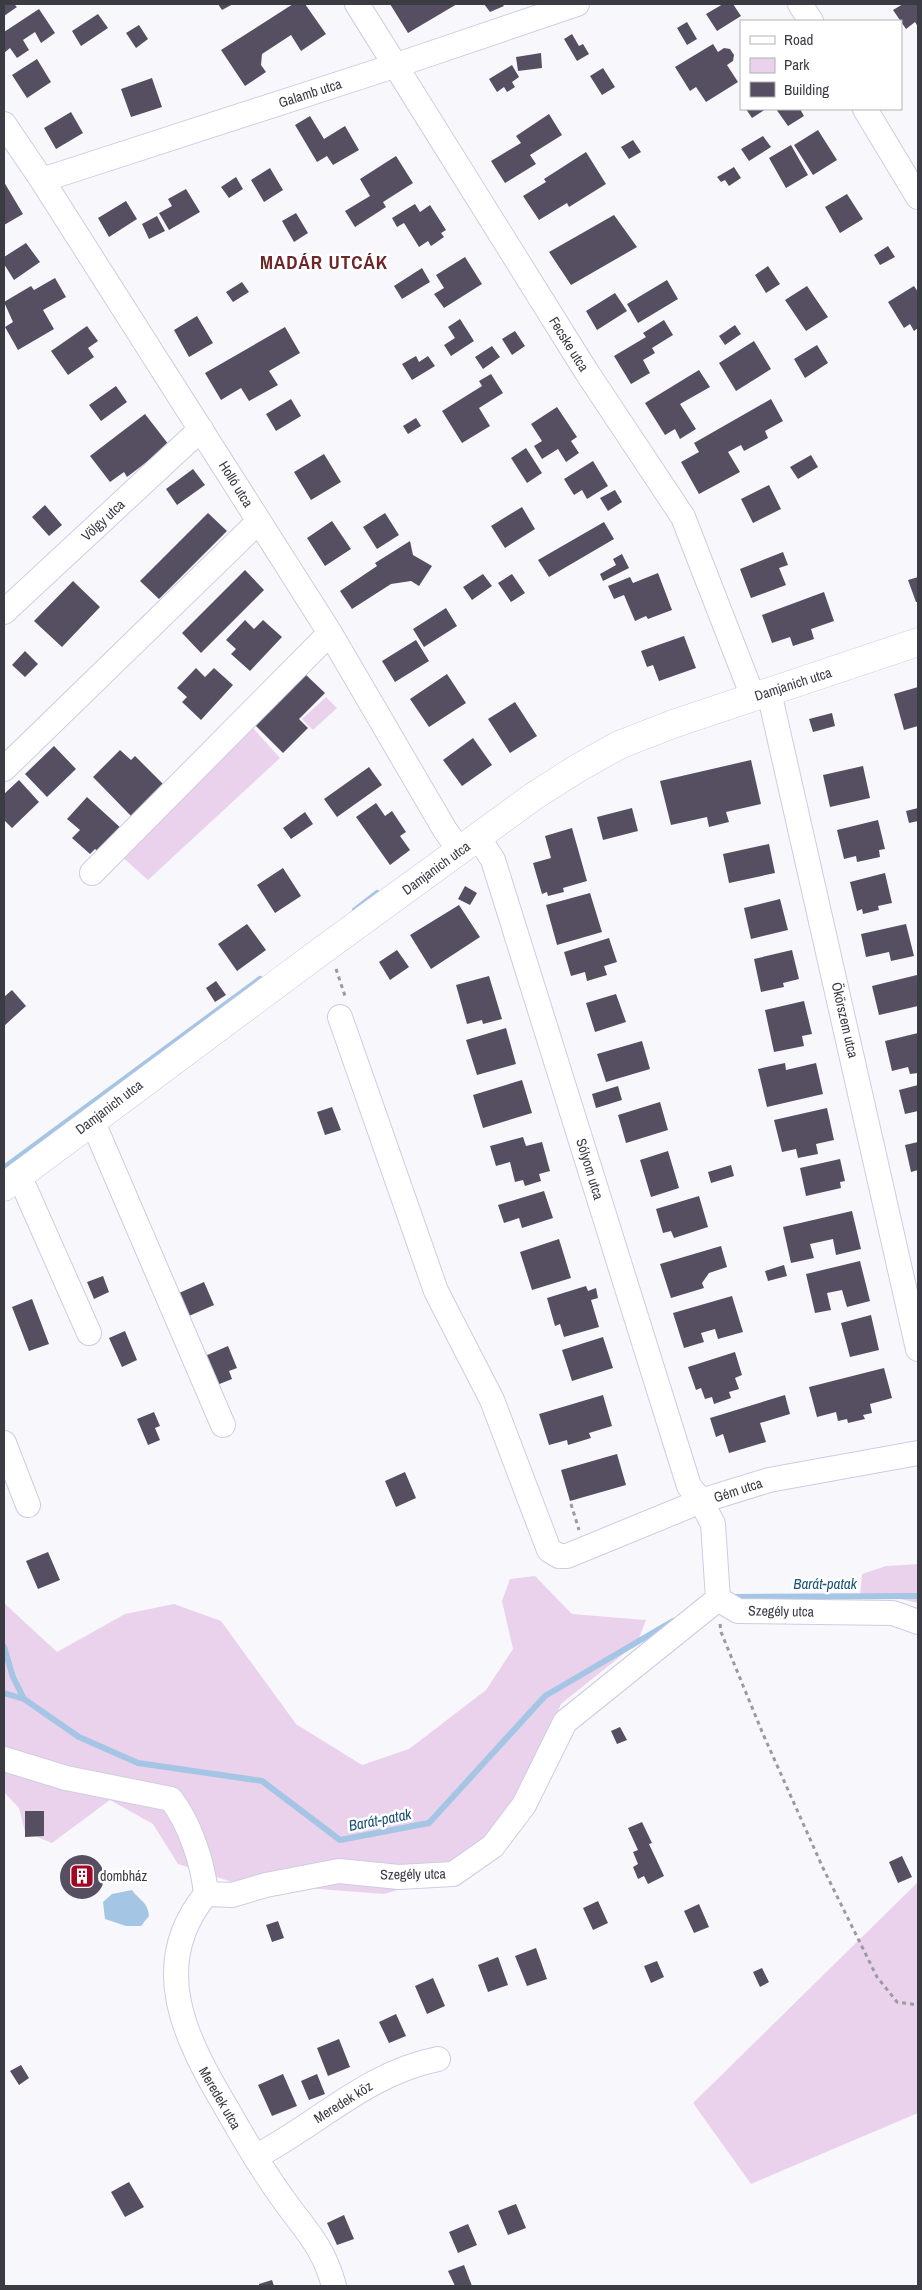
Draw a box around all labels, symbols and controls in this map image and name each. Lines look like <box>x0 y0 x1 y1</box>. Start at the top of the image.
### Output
legend <box>740 20 902 110</box>
text: Road <box>784 29 813 50</box>
text: Park <box>784 54 810 75</box>
street label: Galamb utca <box>276 74 344 112</box>
text: Building <box>784 79 829 100</box>
district label: MADÁR UTCÁK <box>260 249 388 275</box>
street label: Fecske utca <box>545 313 593 375</box>
street label: Holló utca <box>215 458 257 511</box>
street label: Völgy utca <box>77 495 129 545</box>
street label: Damjanich utca <box>752 663 834 705</box>
street label: Damjanich utca <box>398 837 474 899</box>
street label: Ökörszem utca <box>828 980 863 1060</box>
street label: Damjanich utca <box>72 1075 147 1138</box>
street label: Sólyom utca <box>572 1136 608 1202</box>
street label: Gém utca <box>712 1474 765 1506</box>
water label: Barát-patak <box>793 1573 858 1594</box>
street label: Szegély utca <box>748 1601 815 1621</box>
water label: Barát-patak <box>347 1803 414 1836</box>
building icon: dombház <box>69 1863 95 1889</box>
street label: Szegély utca <box>380 1864 447 1884</box>
place label: dombház <box>100 1867 147 1885</box>
street label: Meredek utca <box>195 2063 245 2133</box>
street label: Meredek köz <box>310 2077 376 2127</box>

